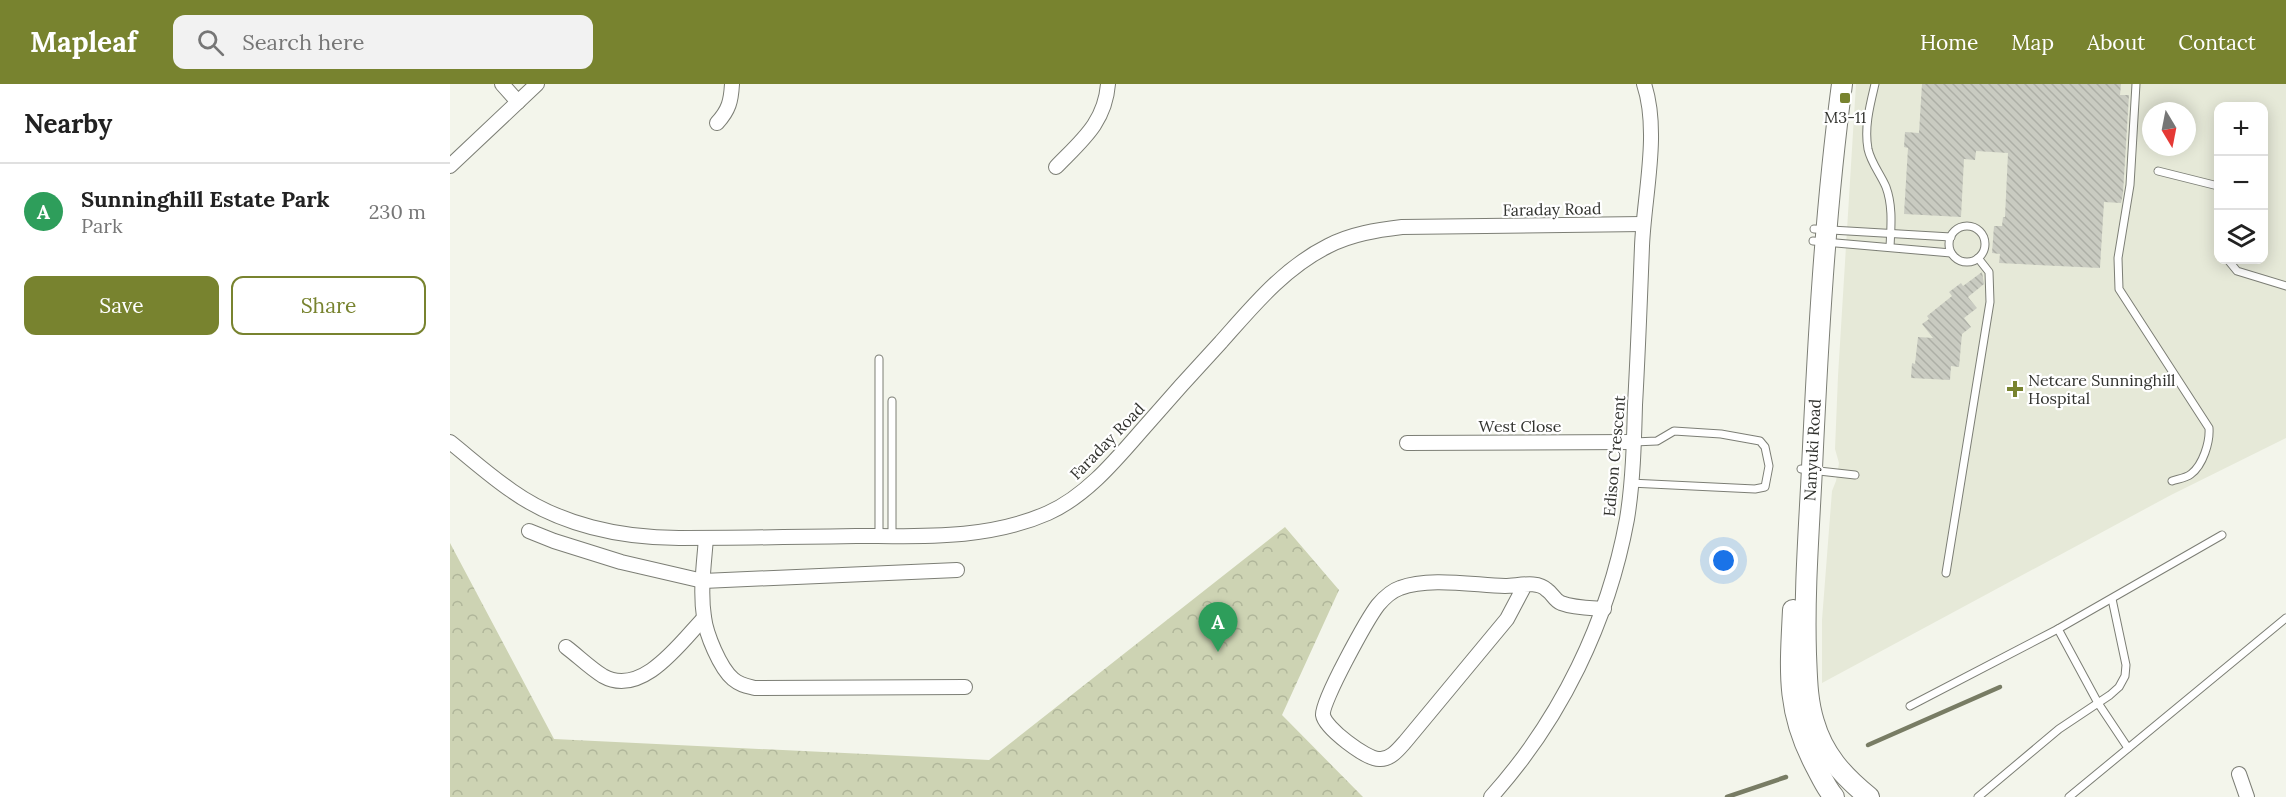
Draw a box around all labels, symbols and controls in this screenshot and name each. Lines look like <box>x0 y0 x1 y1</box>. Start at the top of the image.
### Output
search box <box>173 15 593 69</box>
text: Mapleaf <box>30 24 137 60</box>
icon: search <box>194 26 227 59</box>
text: Search here <box>242 28 364 56</box>
text: Home <box>1920 29 1978 56</box>
text: Map <box>2011 29 2054 56</box>
text: About <box>2087 29 2145 56</box>
text: Contact <box>2178 29 2256 56</box>
marker: M3-11 <box>1838 91 1852 105</box>
north arrow <box>2142 102 2196 156</box>
map controls <box>2214 102 2268 264</box>
button: + <box>2214 102 2268 156</box>
text: Nearby <box>24 107 112 140</box>
place label: M3-11 <box>1824 107 1867 127</box>
button: − <box>2214 156 2268 210</box>
text: Sunninghill Estate Park <box>81 185 330 213</box>
street label: Faraday Road <box>1502 198 1602 220</box>
text: A <box>37 199 50 224</box>
text: 230 m <box>369 199 426 224</box>
button: layers <box>2214 210 2268 264</box>
text: Park <box>81 213 123 238</box>
button: Save <box>24 276 219 335</box>
button: Share <box>231 276 426 335</box>
place label: Netcare Sunninghill Hospital <box>2028 370 2175 408</box>
marker: Netcare Sunninghill Hospital <box>2006 380 2024 398</box>
street label: Edison Crescent <box>1599 394 1629 517</box>
street label: Faraday Road <box>1065 398 1149 484</box>
street label: Nanyuki Road <box>1799 398 1825 502</box>
street label: West Close <box>1479 416 1562 436</box>
your location <box>1709 546 1738 575</box>
pin: A <box>1198 602 1238 652</box>

